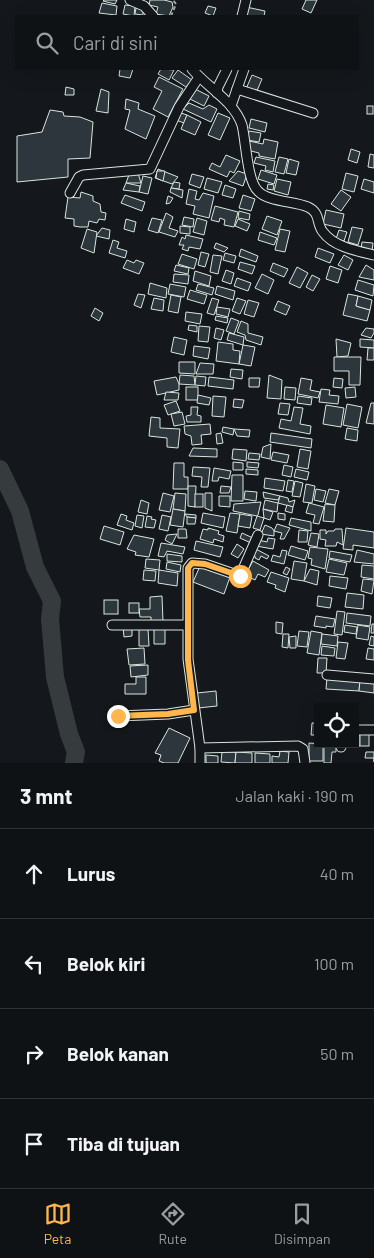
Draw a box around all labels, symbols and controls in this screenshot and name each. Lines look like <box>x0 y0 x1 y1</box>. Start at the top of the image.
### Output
search box <box>15 15 359 70</box>
icon: search <box>33 29 61 57</box>
text: Cari di sini <box>73 31 158 54</box>
route start <box>229 565 252 588</box>
map controls <box>314 703 359 748</box>
button: locate <box>314 703 359 748</box>
route end <box>107 705 130 728</box>
text: 3 mnt <box>20 783 73 808</box>
text: Jalan kaki · 190 m <box>236 786 354 805</box>
icon: ahead <box>20 860 48 888</box>
text: Lurus <box>67 862 115 885</box>
text: 40 m <box>320 864 354 883</box>
icon: left <box>20 950 48 978</box>
text: Belok kiri <box>67 952 145 975</box>
text: 100 m <box>314 954 354 973</box>
icon: right <box>20 1040 48 1068</box>
text: Belok kanan <box>67 1042 169 1065</box>
text: 50 m <box>320 1044 354 1063</box>
icon: arrive <box>20 1130 48 1158</box>
text: Tiba di tujuan <box>67 1132 180 1155</box>
tab: Peta <box>44 1200 72 1247</box>
tab: Rute <box>159 1200 187 1247</box>
tab: Disimpan <box>274 1200 330 1247</box>

